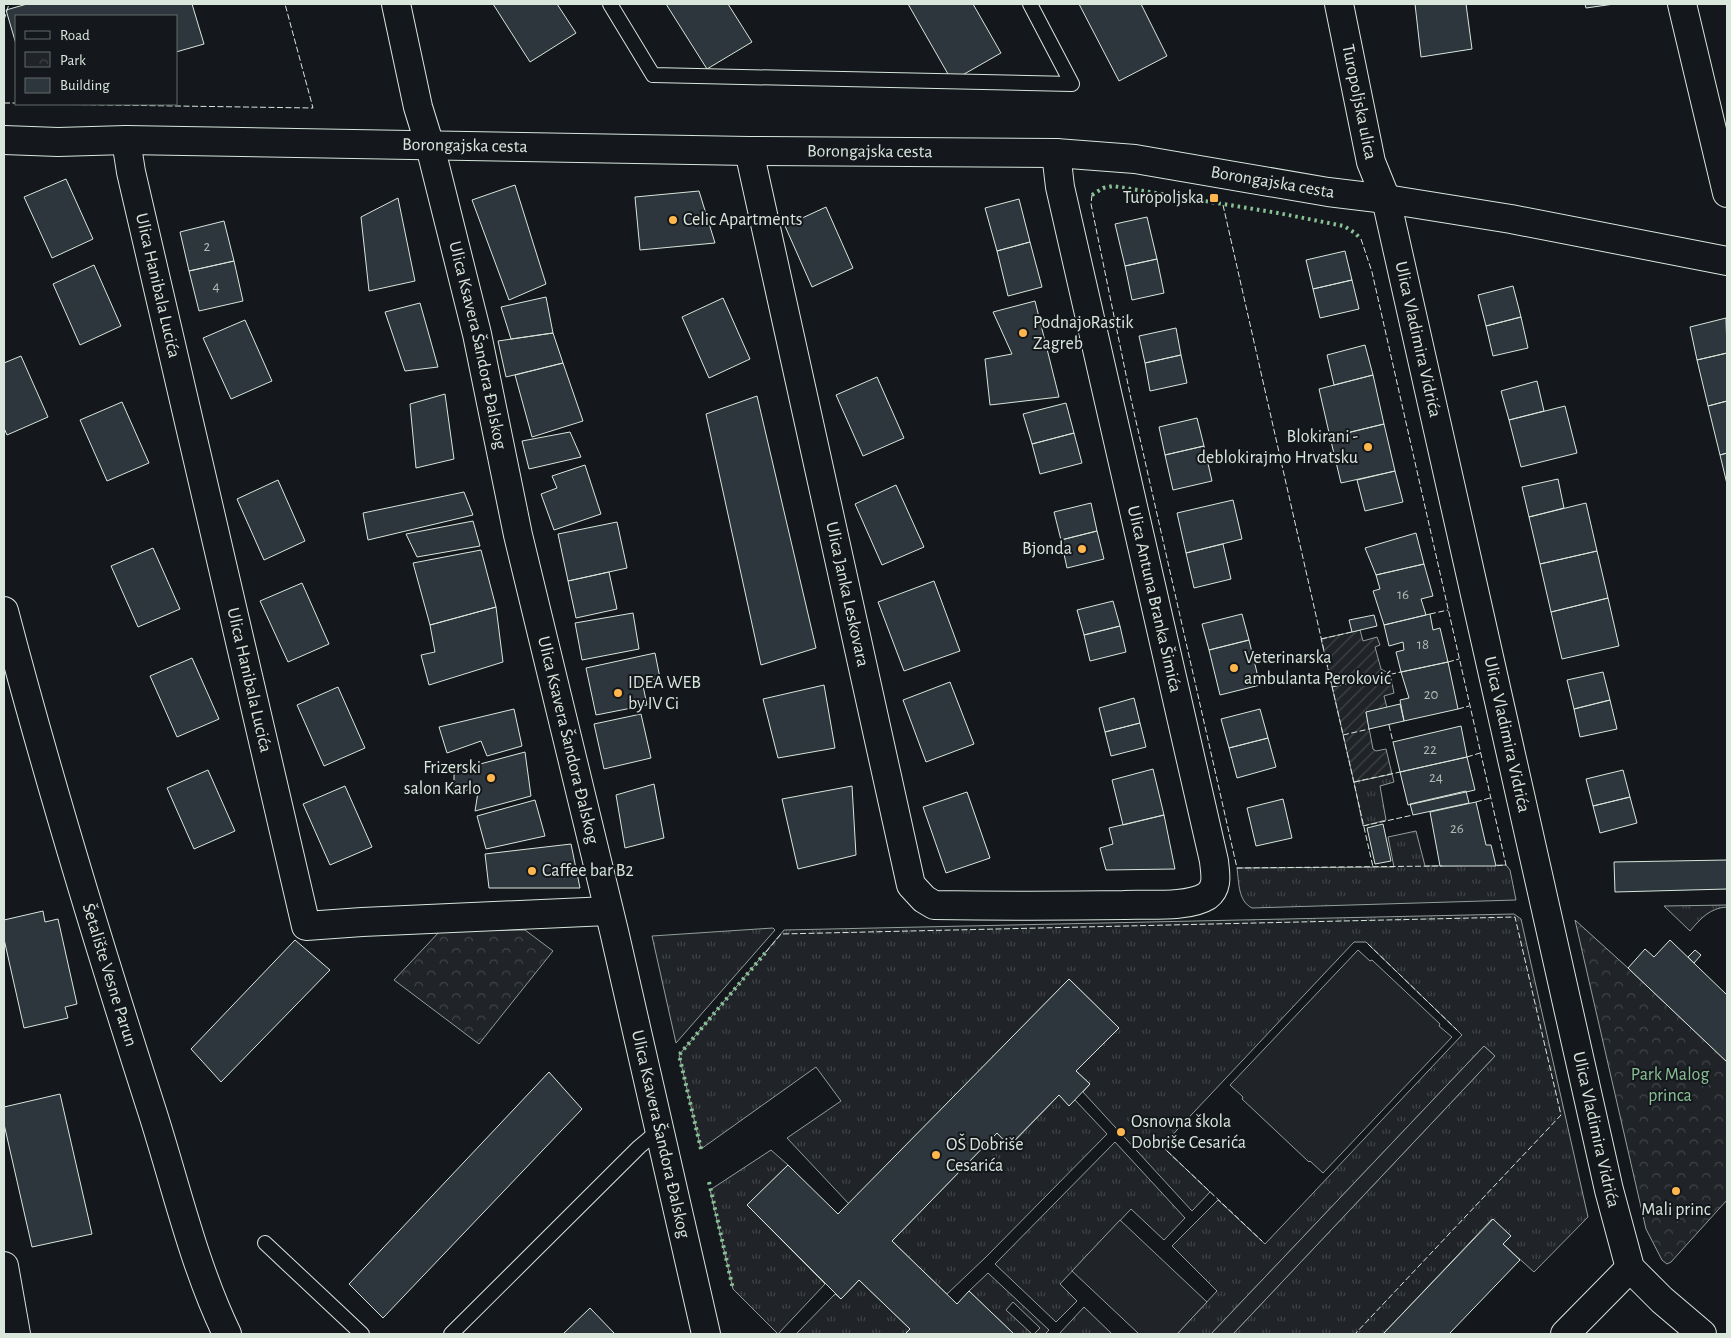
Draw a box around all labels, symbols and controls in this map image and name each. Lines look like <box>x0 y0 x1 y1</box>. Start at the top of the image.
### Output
legend <box>15 15 178 105</box>
text: Road <box>60 28 90 43</box>
street label: Turopoljska ulica <box>1338 43 1379 161</box>
text: Park <box>60 53 86 68</box>
text: Building <box>60 78 110 93</box>
street label: Borongajska cesta <box>402 136 528 156</box>
street label: Borongajska cesta <box>807 142 933 161</box>
street label: Borongajska cesta <box>1209 163 1336 202</box>
place label: Turopoljska <box>1123 189 1204 207</box>
marker: Turopoljska <box>1208 192 1220 204</box>
street label: Ulica Hanibala Lucića <box>132 211 183 360</box>
place label: Celic Apartments <box>683 211 802 229</box>
marker: Celic Apartments <box>667 214 679 226</box>
house number: 2 <box>204 239 211 254</box>
street label: Ulica Ksavera Šandora Đalskog <box>445 239 509 451</box>
street label: Ulica Vladimira Vidrića <box>1391 260 1444 419</box>
house number: 4 <box>212 279 220 294</box>
place label: PodnajoRastik Zagreb <box>1033 314 1134 353</box>
marker: PodnajoRastik Zagreb <box>1017 327 1029 339</box>
place label: Blokirani - deblokirajmo Hrvatsku <box>1197 428 1358 467</box>
marker: Blokirani - deblokirajmo Hrvatsku <box>1362 441 1374 453</box>
street label: Ulica Antuna Branka Šimića <box>1124 503 1187 694</box>
street label: Ulica Janka Leskovara <box>822 520 872 669</box>
place label: Bjonda <box>1022 540 1072 558</box>
marker: Bjonda <box>1076 543 1088 555</box>
house number: 16 <box>1397 587 1409 602</box>
street label: Ulica Hanibala Lucića <box>223 606 274 754</box>
street label: Ulica Ksavera Šandora Đalskog <box>534 634 602 846</box>
house number: 18 <box>1417 637 1429 652</box>
place label: Veterinarska ambulanta Peroković <box>1244 649 1391 688</box>
street label: Ulica Vladimira Vidrića <box>1480 655 1533 814</box>
marker: Veterinarska ambulanta Peroković <box>1228 662 1240 674</box>
place label: IDEA WEB by IV Ci <box>628 674 701 713</box>
marker: IDEA WEB by IV Ci <box>612 687 624 699</box>
house number: 20 <box>1424 687 1438 702</box>
house number: 22 <box>1423 742 1437 757</box>
place label: Frizerski salon Karlo <box>404 759 481 798</box>
house number: 24 <box>1429 770 1443 785</box>
marker: Frizerski salon Karlo <box>485 772 497 784</box>
house number: 26 <box>1450 821 1464 836</box>
place label: Caffee bar B2 <box>542 862 634 880</box>
marker: Caffee bar B2 <box>526 865 538 877</box>
street label: Šetalište Vesne Parun <box>79 900 140 1049</box>
street label: Ulica Ksavera Šandora Đalskog <box>628 1028 693 1240</box>
street label: Ulica Vladimira Vidrića <box>1569 1050 1622 1210</box>
park label: Park Malog princa <box>1631 1066 1709 1105</box>
place label: Osnovna škola Dobriše Cesarića <box>1131 1113 1246 1152</box>
marker: Osnovna škola Dobriše Cesarića <box>1115 1126 1127 1138</box>
place label: OŠ Dobriše Cesarića <box>946 1133 1024 1175</box>
marker: OŠ Dobriše Cesarića <box>930 1149 942 1161</box>
marker: Mali princ <box>1670 1185 1682 1197</box>
place label: Mali princ <box>1641 1201 1711 1219</box>

